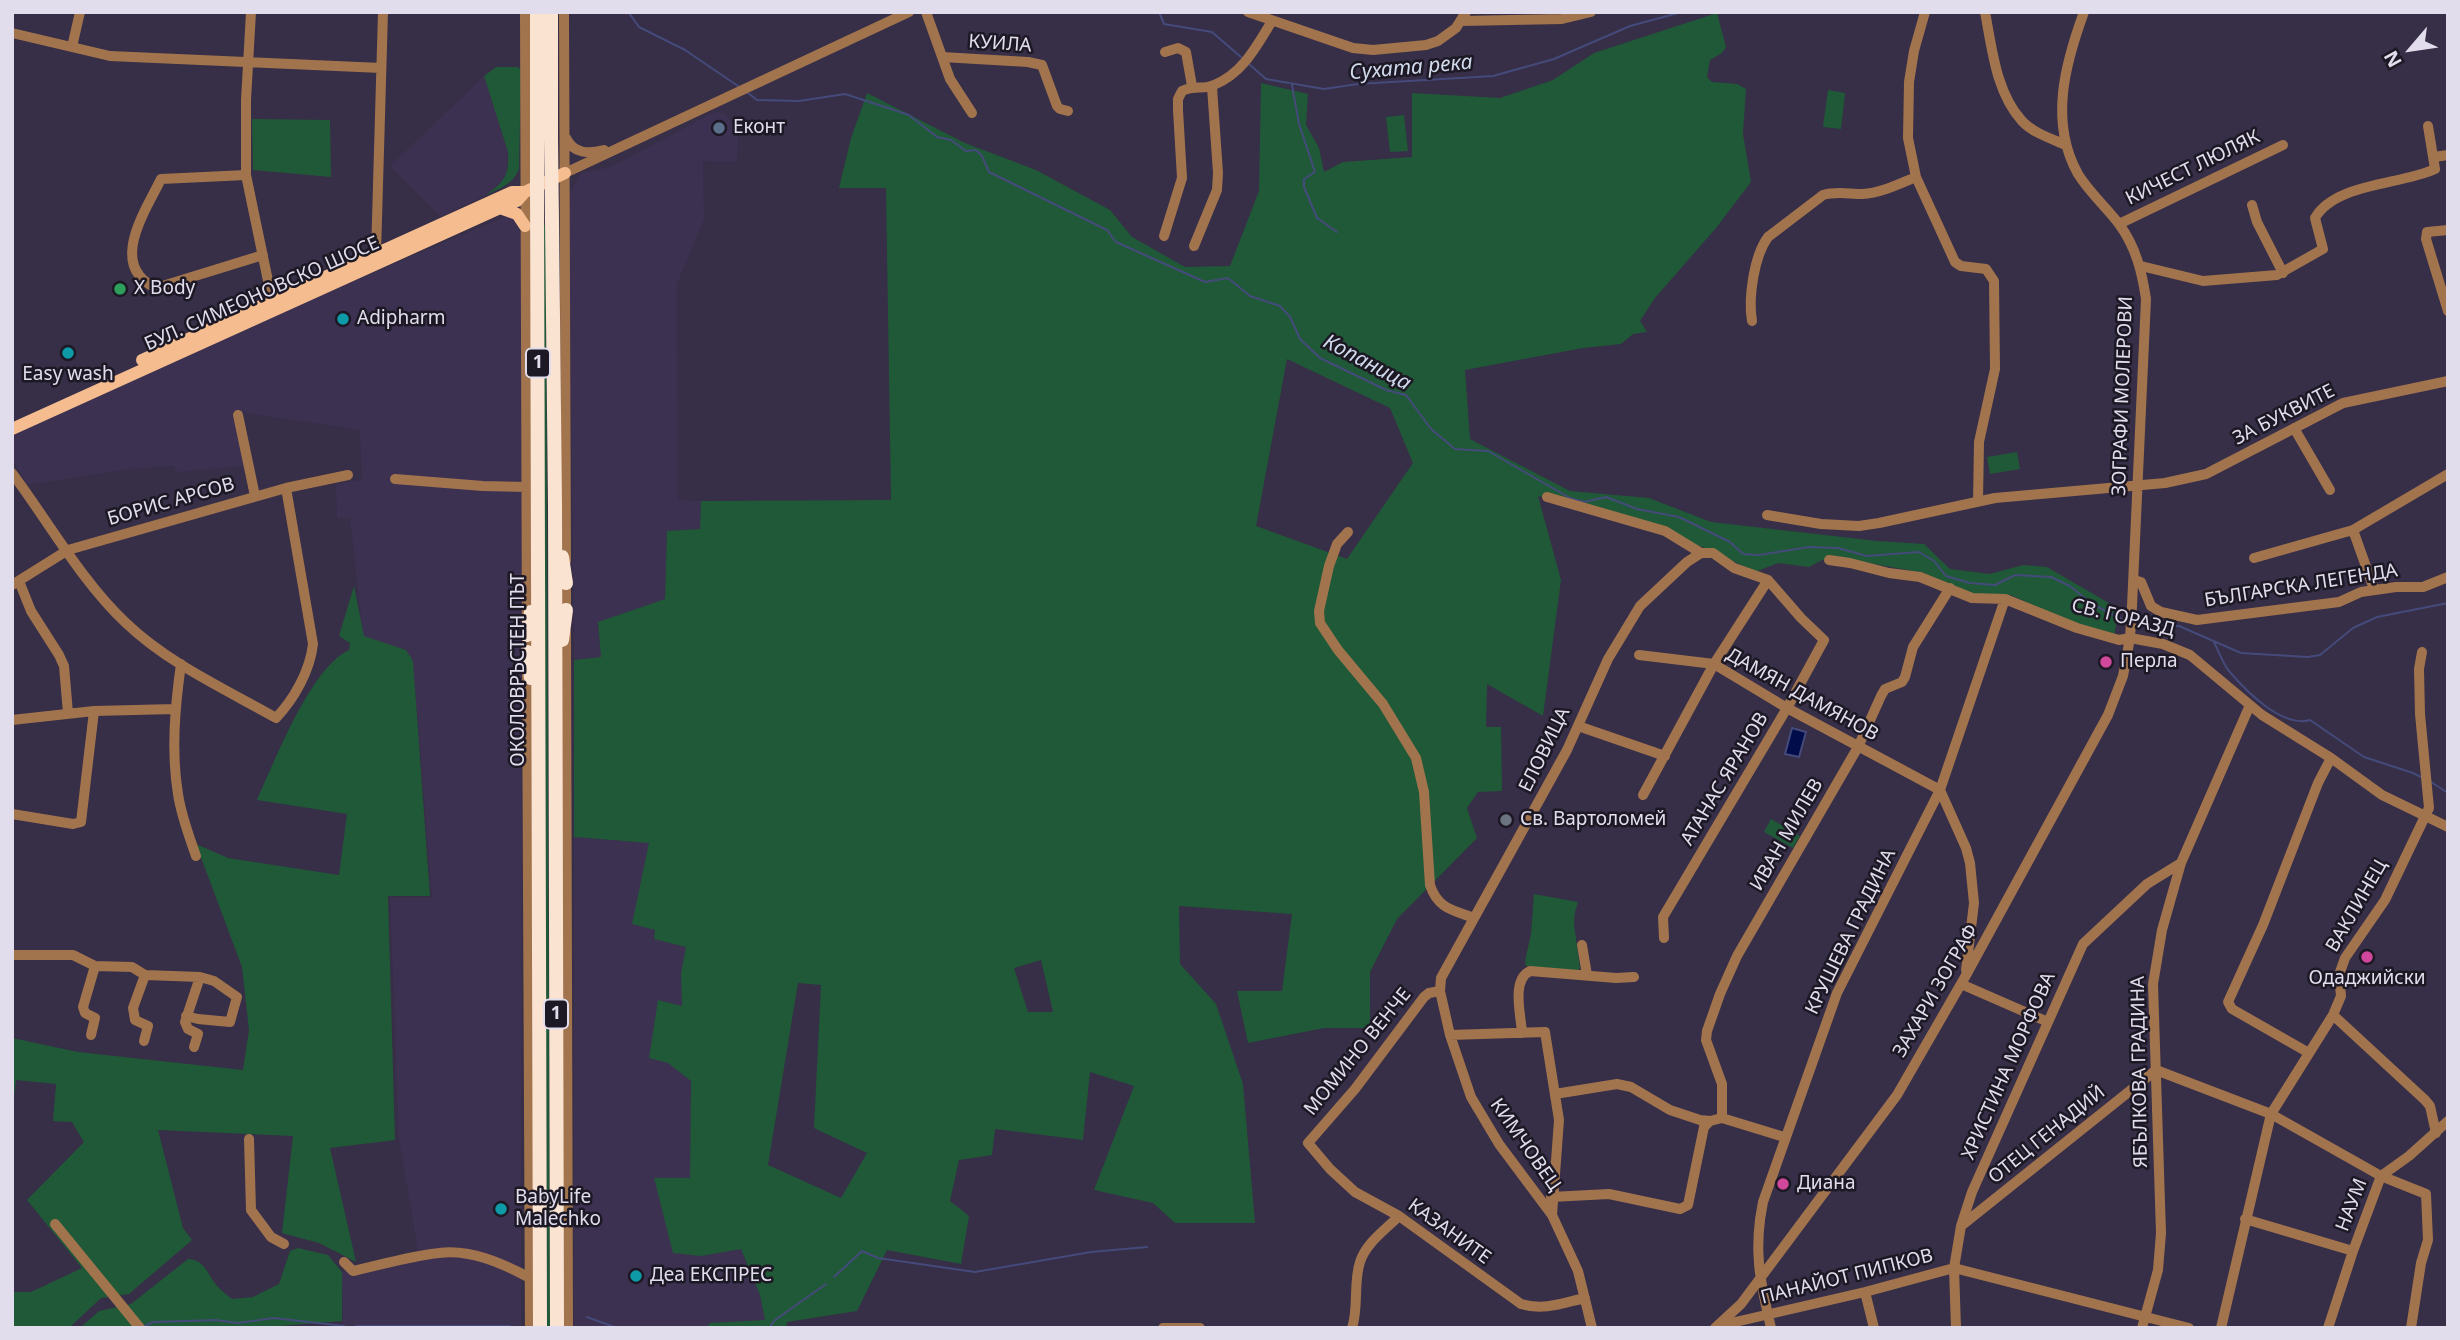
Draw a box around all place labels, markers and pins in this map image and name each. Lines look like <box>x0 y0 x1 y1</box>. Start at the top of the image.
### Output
place label: Еконт <box>733 117 785 139</box>
marker: Еконт <box>711 120 727 136</box>
place label: X Body <box>134 278 195 300</box>
marker: X Body <box>112 281 128 297</box>
place label: Adipharm <box>357 308 445 330</box>
marker: Adipharm <box>335 311 351 327</box>
marker: Easy wash <box>60 345 76 361</box>
place label: Easy wash <box>22 364 114 386</box>
place label: Перла <box>2120 651 2178 673</box>
marker: Перла <box>2098 654 2114 670</box>
place label: Св. Вартоломей <box>1520 809 1666 831</box>
marker: Св. Вартоломей <box>1498 812 1514 828</box>
marker: Одаджийски <box>2359 949 2375 965</box>
place label: Одаджийски <box>2308 968 2426 990</box>
place label: Диана <box>1797 1173 1855 1195</box>
marker: Диана <box>1775 1176 1791 1192</box>
place label: BabyLife Malechko <box>515 1187 601 1231</box>
marker: BabyLife Malechko <box>493 1201 509 1217</box>
place label: Деа ЕКСПРЕС <box>650 1265 772 1287</box>
marker: Деа ЕКСПРЕС <box>628 1268 644 1284</box>

